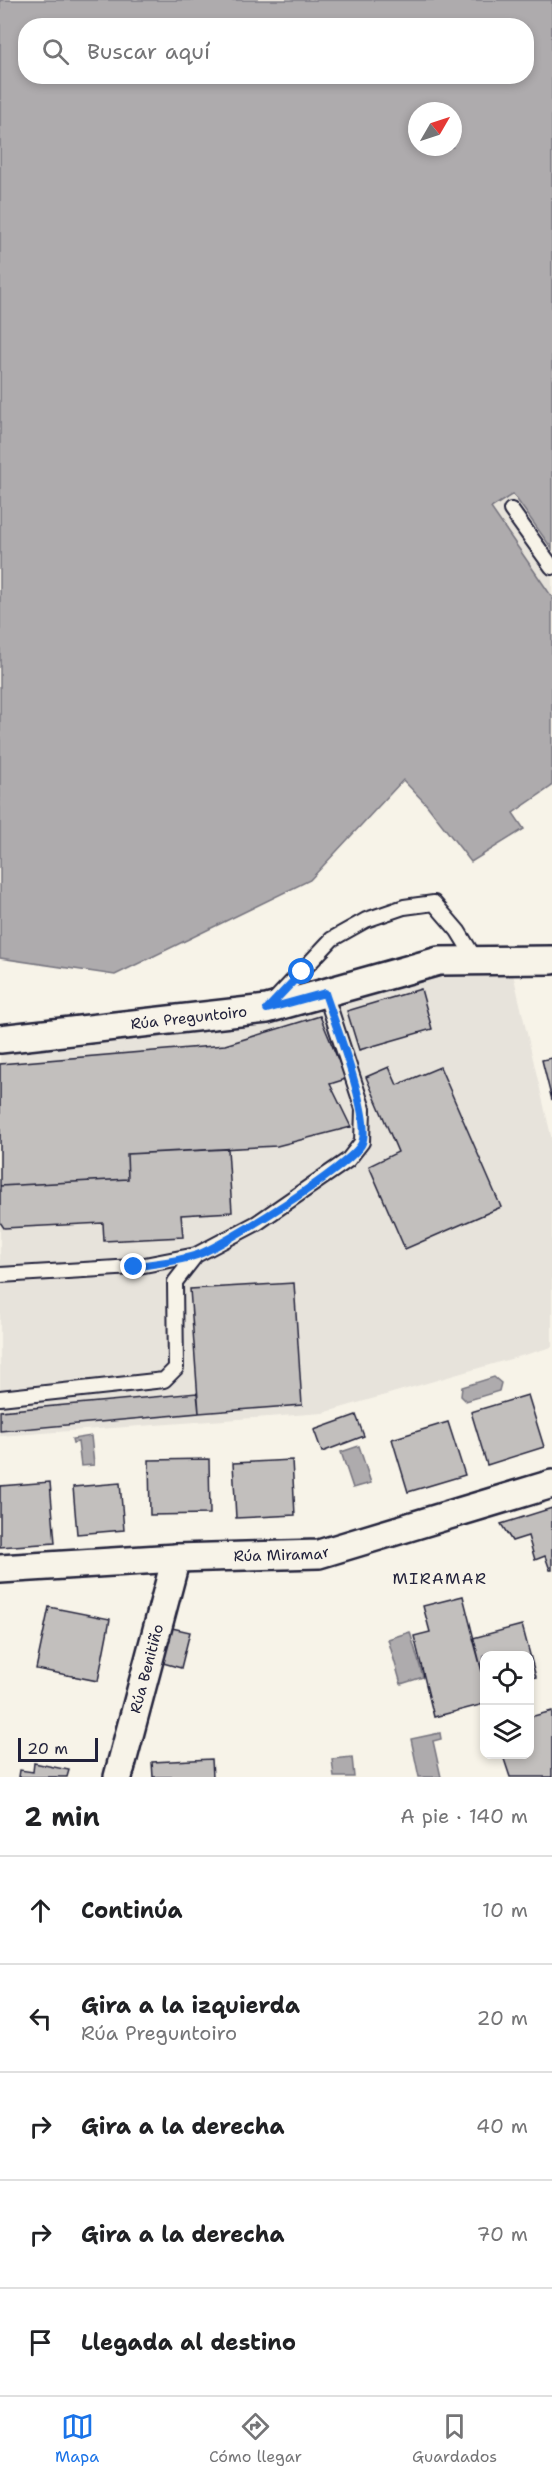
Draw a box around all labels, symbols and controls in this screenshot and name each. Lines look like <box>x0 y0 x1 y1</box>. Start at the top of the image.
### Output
search box <box>18 18 534 84</box>
icon: search <box>39 35 72 68</box>
text: Buscar aquí <box>87 37 210 66</box>
north arrow <box>408 102 462 156</box>
route start <box>288 958 314 984</box>
street label: Rúa Preguntoiro <box>129 1001 248 1034</box>
route end <box>120 1253 146 1279</box>
street label: Rúa Miramar <box>233 1541 332 1566</box>
district label: MIRAMAR <box>392 1568 488 1589</box>
street label: Rúa Benitiño <box>125 1622 168 1716</box>
map controls <box>480 1651 534 1759</box>
button: locate <box>480 1651 534 1705</box>
button: layers <box>480 1705 534 1759</box>
scale bar <box>18 1735 98 1762</box>
text: 20 m <box>27 1738 68 1759</box>
text: 2 min <box>24 1799 100 1834</box>
text: A pie · 140 m <box>400 1803 528 1829</box>
icon: ahead <box>24 1894 57 1927</box>
text: Continúa <box>81 1896 183 1925</box>
text: 10 m <box>482 1897 528 1923</box>
text: Gira a la izquierda <box>81 1991 300 2020</box>
icon: left <box>24 2002 57 2035</box>
text: 20 m <box>477 2005 528 2031</box>
text: Rúa Preguntoiro <box>81 2020 237 2046</box>
icon: right <box>24 2110 57 2143</box>
text: Gira a la derecha <box>81 2112 285 2141</box>
text: 40 m <box>476 2113 528 2139</box>
icon: right <box>24 2218 57 2251</box>
text: Gira a la derecha <box>81 2220 285 2249</box>
text: 70 m <box>476 2221 528 2247</box>
icon: arrive <box>24 2326 57 2359</box>
text: Llegada al destino <box>81 2328 296 2357</box>
tab: Mapa <box>55 2410 99 2467</box>
tab: Cómo llegar <box>209 2410 302 2467</box>
tab: Guardados <box>412 2410 497 2467</box>

